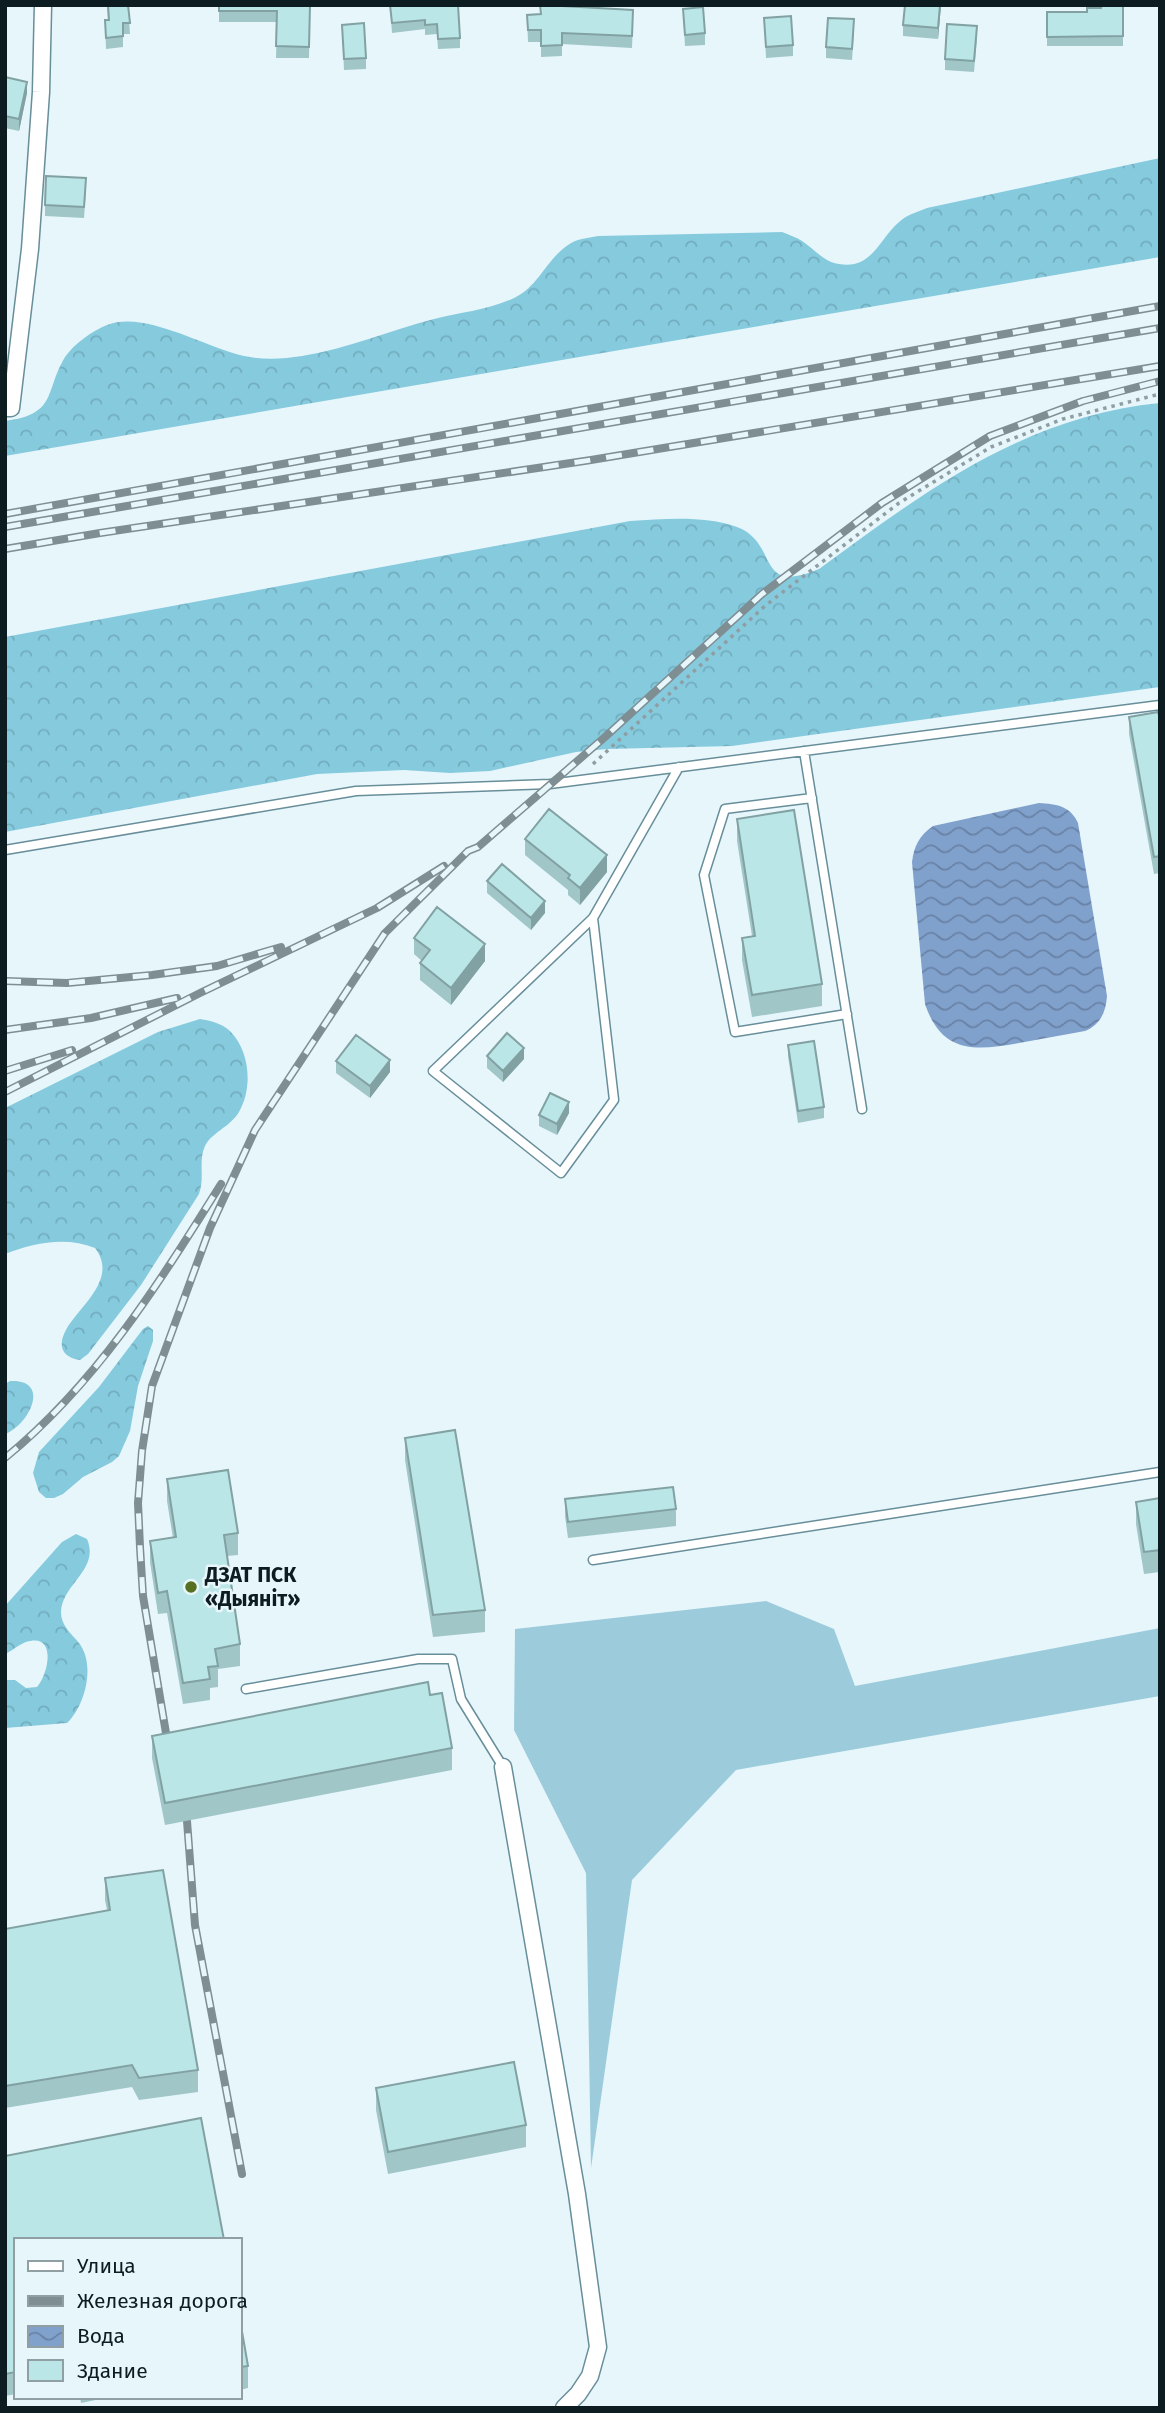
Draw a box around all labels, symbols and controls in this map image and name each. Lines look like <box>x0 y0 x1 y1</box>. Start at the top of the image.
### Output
place label: ДЗАТ ПСК «Дыяніт» <box>204 1562 300 1612</box>
marker: ДЗАТ ПСК «Дыяніт» <box>183 1579 199 1595</box>
legend <box>14 2238 242 2399</box>
text: Улица <box>77 2253 136 2279</box>
text: Железная дорога <box>77 2288 248 2314</box>
text: Вода <box>77 2323 125 2349</box>
text: Здание <box>77 2358 148 2384</box>

